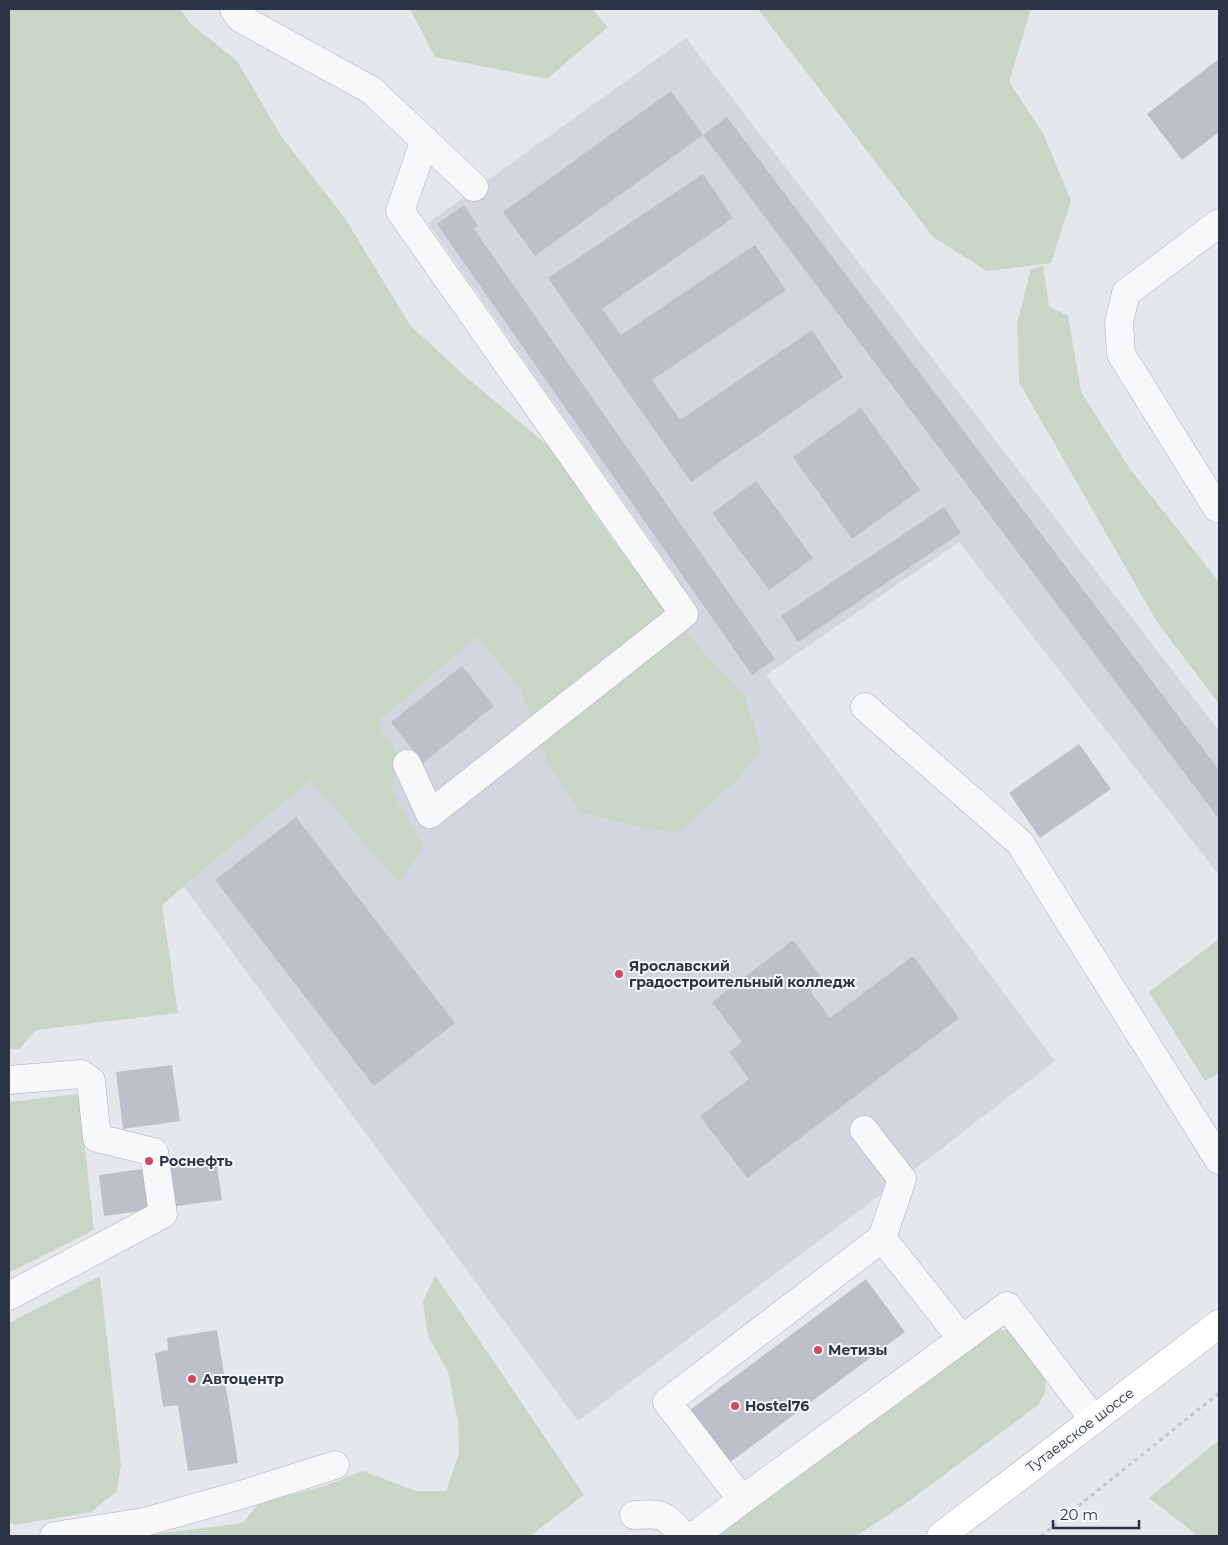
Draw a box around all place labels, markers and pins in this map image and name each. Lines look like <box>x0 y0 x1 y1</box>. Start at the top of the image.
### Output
place label: Ярославский градостроительный колледж <box>629 957 856 991</box>
marker: Ярославский градостроительный колледж <box>613 968 625 980</box>
place label: Роснефть <box>159 1152 233 1170</box>
marker: Роснефть <box>143 1155 155 1167</box>
place label: Метизы <box>828 1341 888 1359</box>
marker: Метизы <box>812 1344 824 1356</box>
place label: Автоцентр <box>202 1370 284 1388</box>
marker: Автоцентр <box>186 1373 198 1385</box>
place label: Hostel76 <box>745 1397 809 1415</box>
marker: Hostel76 <box>729 1400 741 1412</box>

